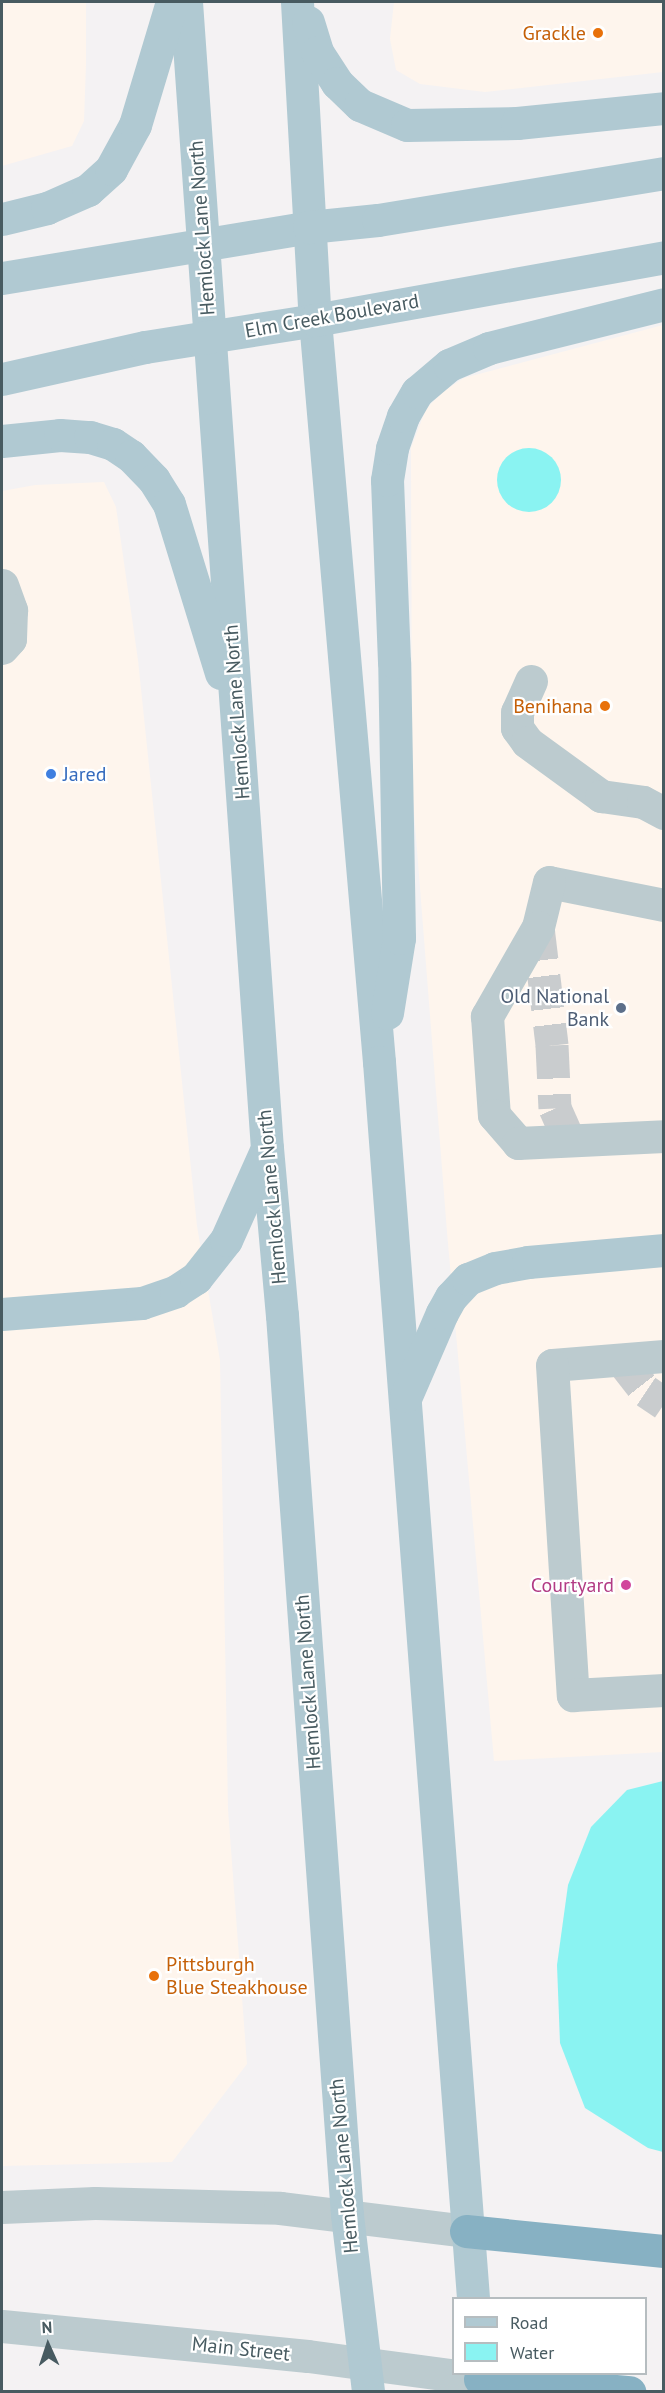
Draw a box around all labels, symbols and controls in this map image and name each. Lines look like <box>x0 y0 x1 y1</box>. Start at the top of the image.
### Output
place label: Grackle <box>522 21 586 45</box>
marker: Grackle <box>591 26 605 40</box>
street label: Hemlock Lane North <box>184 139 220 317</box>
street label: Elm Creek Boulevard <box>243 289 421 343</box>
street label: Hemlock Lane North <box>219 623 255 801</box>
place label: Benihana <box>513 694 593 718</box>
marker: Benihana <box>598 699 612 713</box>
place label: Jared <box>63 762 106 786</box>
marker: Jared <box>44 767 58 781</box>
place label: Old National Bank <box>500 984 609 1031</box>
marker: Old National Bank <box>614 1001 628 1015</box>
street label: Hemlock Lane North <box>252 1108 292 1286</box>
place label: Courtyard <box>531 1573 614 1597</box>
marker: Courtyard <box>619 1578 633 1592</box>
street label: Hemlock Lane North <box>290 1593 326 1771</box>
place label: Pittsburgh Blue Steakhouse <box>166 1952 308 1999</box>
marker: Pittsburgh Blue Steakhouse <box>147 1969 161 1983</box>
street label: Hemlock Lane North <box>324 2077 364 2255</box>
legend <box>452 2297 647 2375</box>
text: Road <box>510 2311 548 2334</box>
north arrow <box>18 2315 78 2375</box>
text: N <box>41 2317 53 2337</box>
street label: Main Street <box>191 2332 291 2366</box>
text: Water <box>510 2341 554 2364</box>

